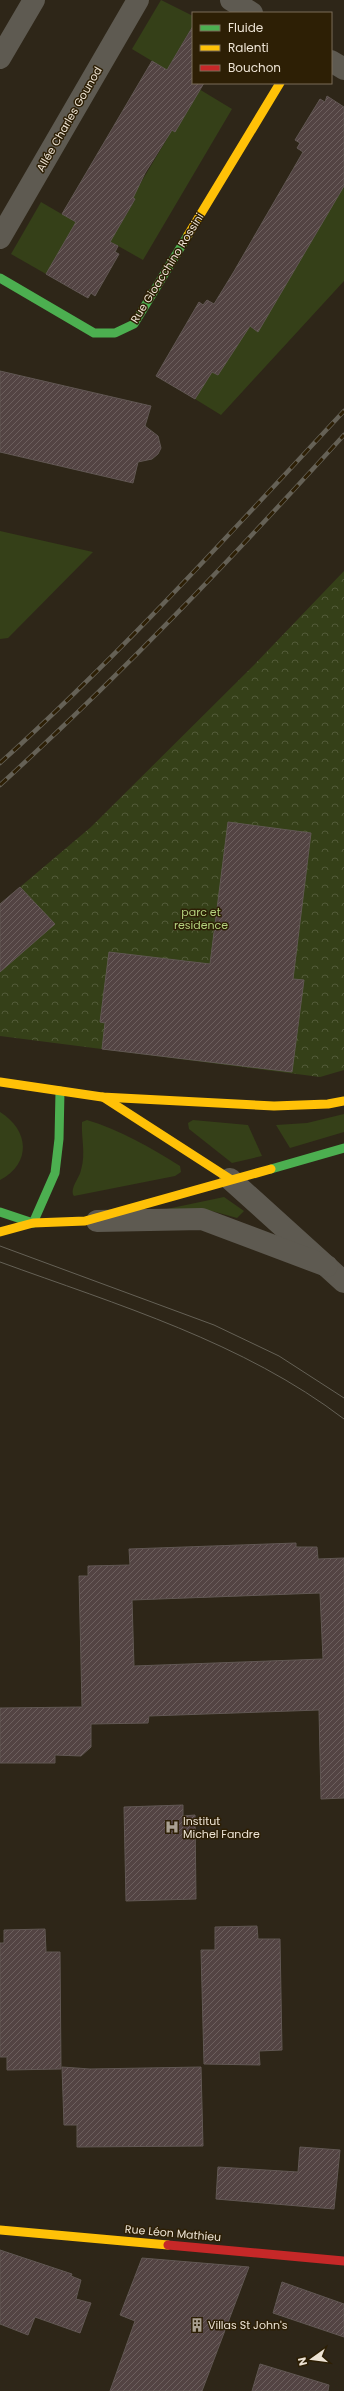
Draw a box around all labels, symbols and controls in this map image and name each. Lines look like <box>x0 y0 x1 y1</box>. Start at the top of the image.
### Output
legend <box>192 12 332 84</box>
text: Fluide <box>228 19 263 36</box>
text: Ralenti <box>228 39 269 56</box>
text: Bouchon <box>228 59 281 76</box>
street label: Allée Charles Gounod <box>32 64 106 174</box>
street label: Rue Gioacchino Rossini <box>127 210 208 326</box>
park label: parc et residence <box>174 904 228 933</box>
place label: Institut Michel Fandre <box>183 1813 260 1842</box>
hospital icon: Institut Michel Fandre <box>164 1819 180 1835</box>
street label: Rue Léon Mathieu <box>124 2221 222 2245</box>
building icon: Villas St John's <box>189 2317 205 2333</box>
place label: Villas St John's <box>208 2317 288 2333</box>
north arrow <box>292 2339 332 2379</box>
text: N <box>294 2355 311 2367</box>

